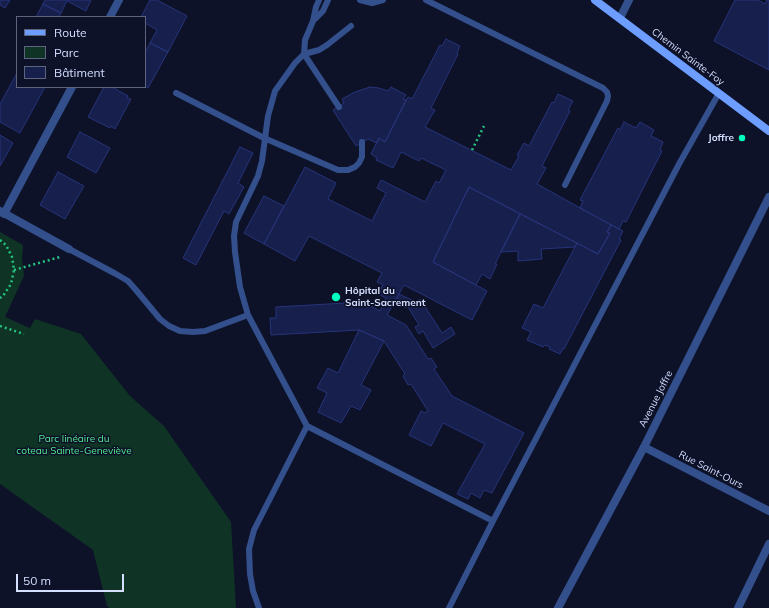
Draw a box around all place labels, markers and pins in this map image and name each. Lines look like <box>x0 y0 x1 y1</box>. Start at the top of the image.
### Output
place label: Joffre <box>708 132 734 144</box>
marker: Joffre <box>737 133 747 143</box>
place label: Hôpital du Saint-Sacrement <box>345 285 426 308</box>
marker: Hôpital du Saint-Sacrement <box>330 291 342 303</box>

